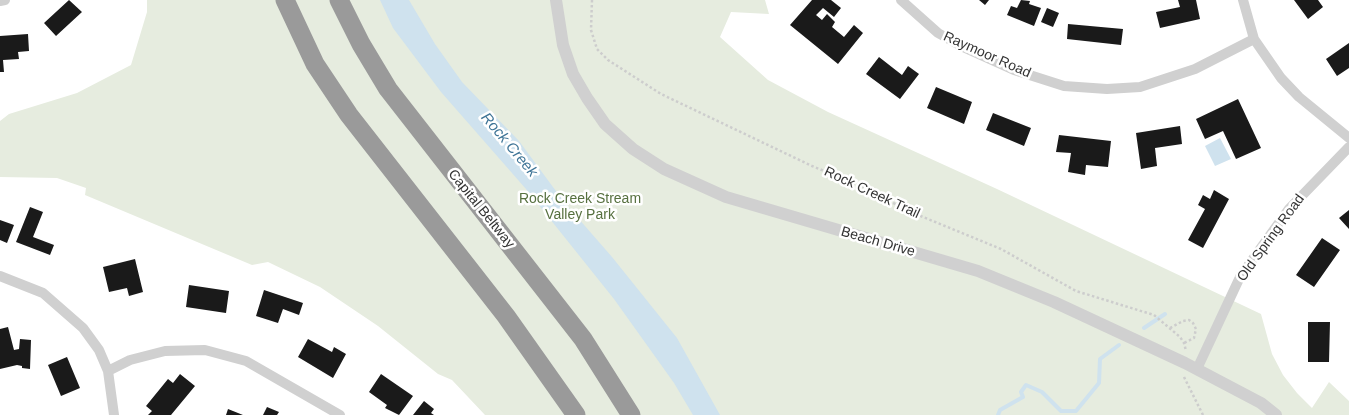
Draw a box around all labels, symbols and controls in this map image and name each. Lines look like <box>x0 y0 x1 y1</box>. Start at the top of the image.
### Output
street label: Raymoor Road <box>941 28 1033 82</box>
water label: Rock Creek <box>477 109 541 181</box>
street label: Rock Creek Trail <box>821 163 923 223</box>
street label: Capital Beltway <box>444 166 518 252</box>
park label: Rock Creek Stream Valley Park <box>519 191 641 223</box>
street label: Old Spring Road <box>1234 191 1308 285</box>
street label: Beach Drive <box>839 223 917 261</box>

